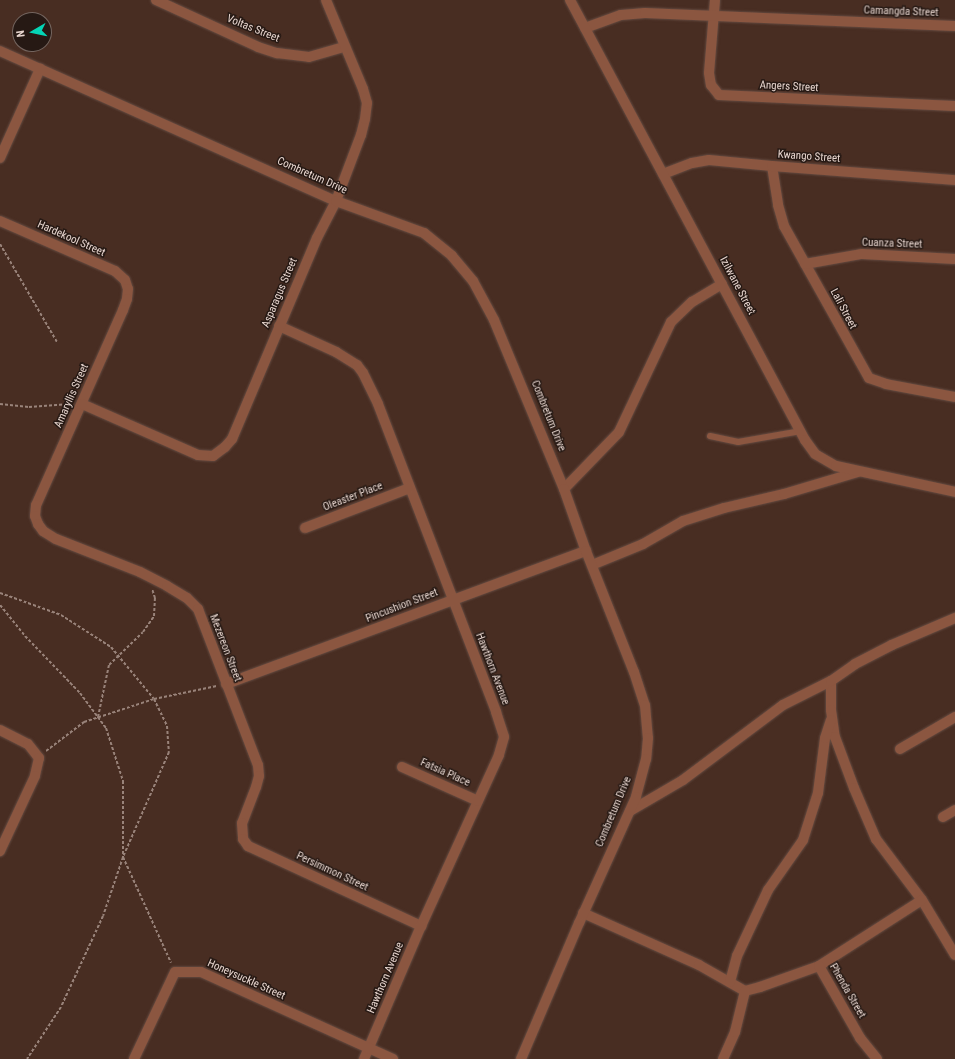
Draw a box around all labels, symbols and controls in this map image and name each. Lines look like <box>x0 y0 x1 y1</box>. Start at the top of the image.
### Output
street label: Camangda Street <box>863 4 939 20</box>
north arrow <box>12 12 52 52</box>
street label: Voltas Street <box>225 12 281 46</box>
text: N <box>14 29 28 38</box>
street label: Angers Street <box>759 79 819 95</box>
street label: Kwango Street <box>777 148 841 166</box>
street label: Combretum Drive <box>275 155 349 197</box>
street label: Hardekool Street <box>35 218 107 260</box>
street label: Cuanza Street <box>862 236 922 252</box>
street label: Izilwane Street <box>716 255 758 317</box>
street label: Asparagus Street <box>259 256 301 330</box>
street label: Lali Street <box>827 287 859 331</box>
street label: Amaryllis Street <box>52 362 92 430</box>
street label: Combretum Drive <box>528 379 568 453</box>
street label: Oleaster Place <box>321 480 385 514</box>
street label: Pincushion Street <box>364 586 440 626</box>
street label: Mezereon Street <box>206 613 244 683</box>
street label: Hawthorn Avenue <box>472 631 512 707</box>
street label: Fatsia Place <box>418 756 472 790</box>
street label: Combretum Drive <box>593 775 635 849</box>
street label: Persimmon Street <box>294 850 370 894</box>
street label: Hawthorn Avenue <box>365 940 407 1016</box>
street label: Honeysuckle Street <box>205 957 287 1003</box>
street label: Phenda Street <box>826 961 868 1021</box>

